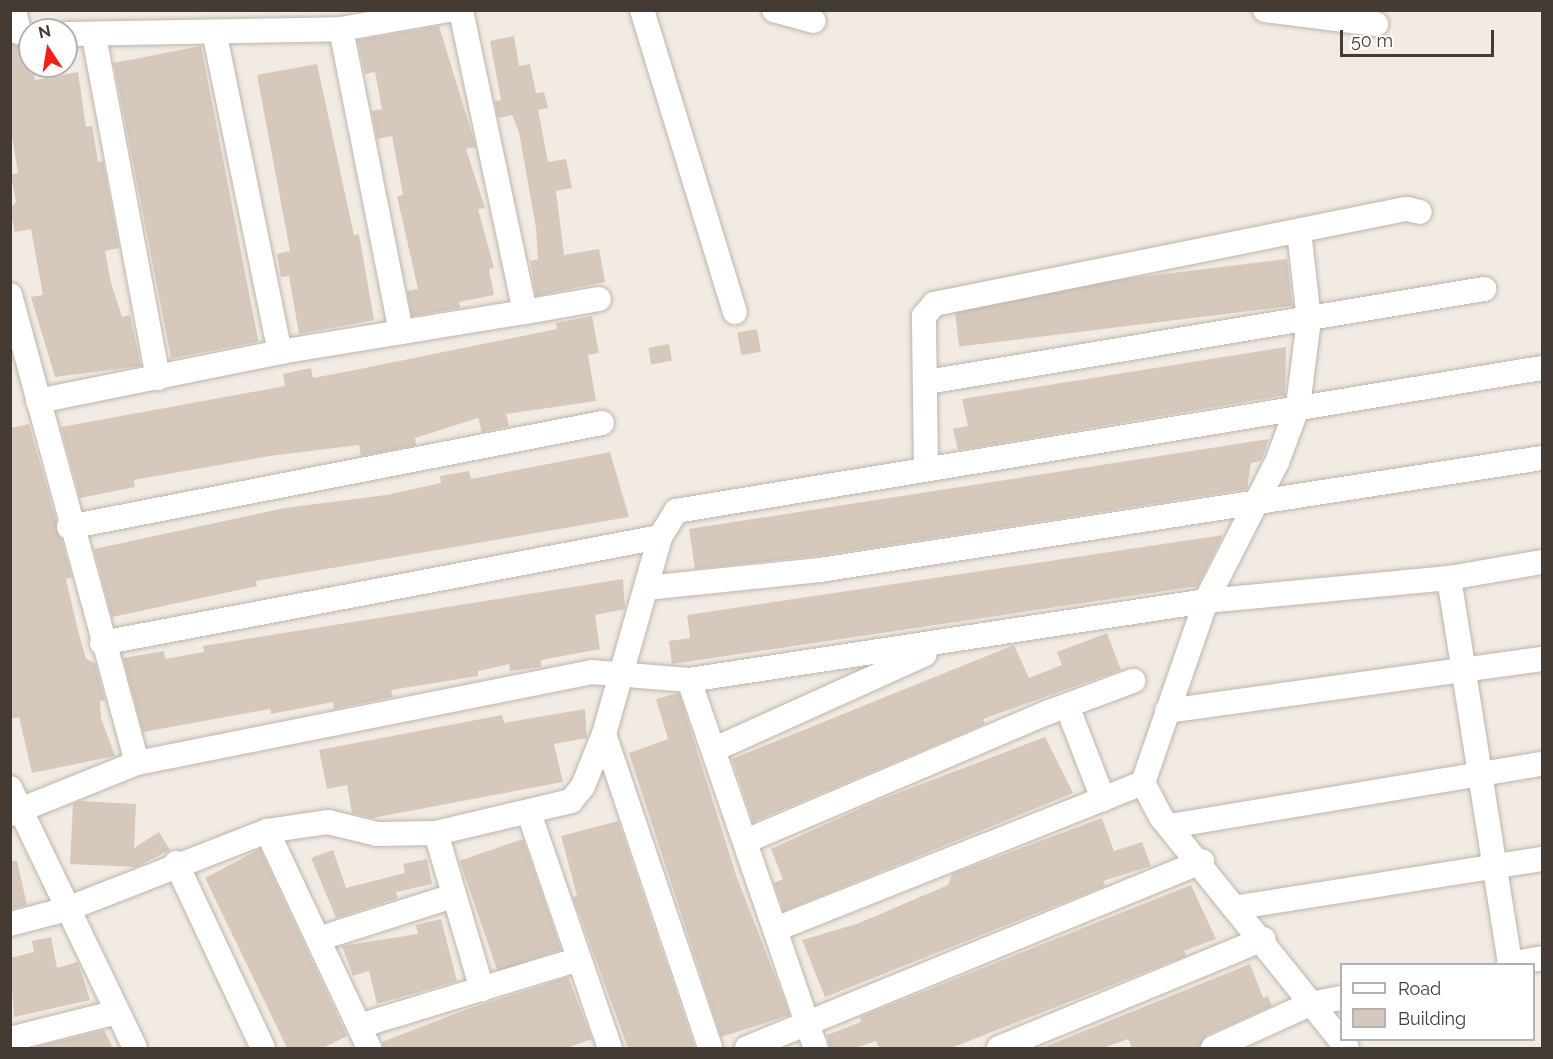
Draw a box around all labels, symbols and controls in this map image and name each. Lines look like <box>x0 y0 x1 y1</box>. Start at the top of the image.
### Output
north arrow <box>18 18 78 78</box>
scale bar <box>1343 18 1498 56</box>
text: N <box>37 21 53 42</box>
text: 50 m <box>1351 30 1393 51</box>
legend <box>1340 963 1535 1041</box>
text: Road <box>1398 978 1441 999</box>
text: Building <box>1398 1008 1466 1029</box>

